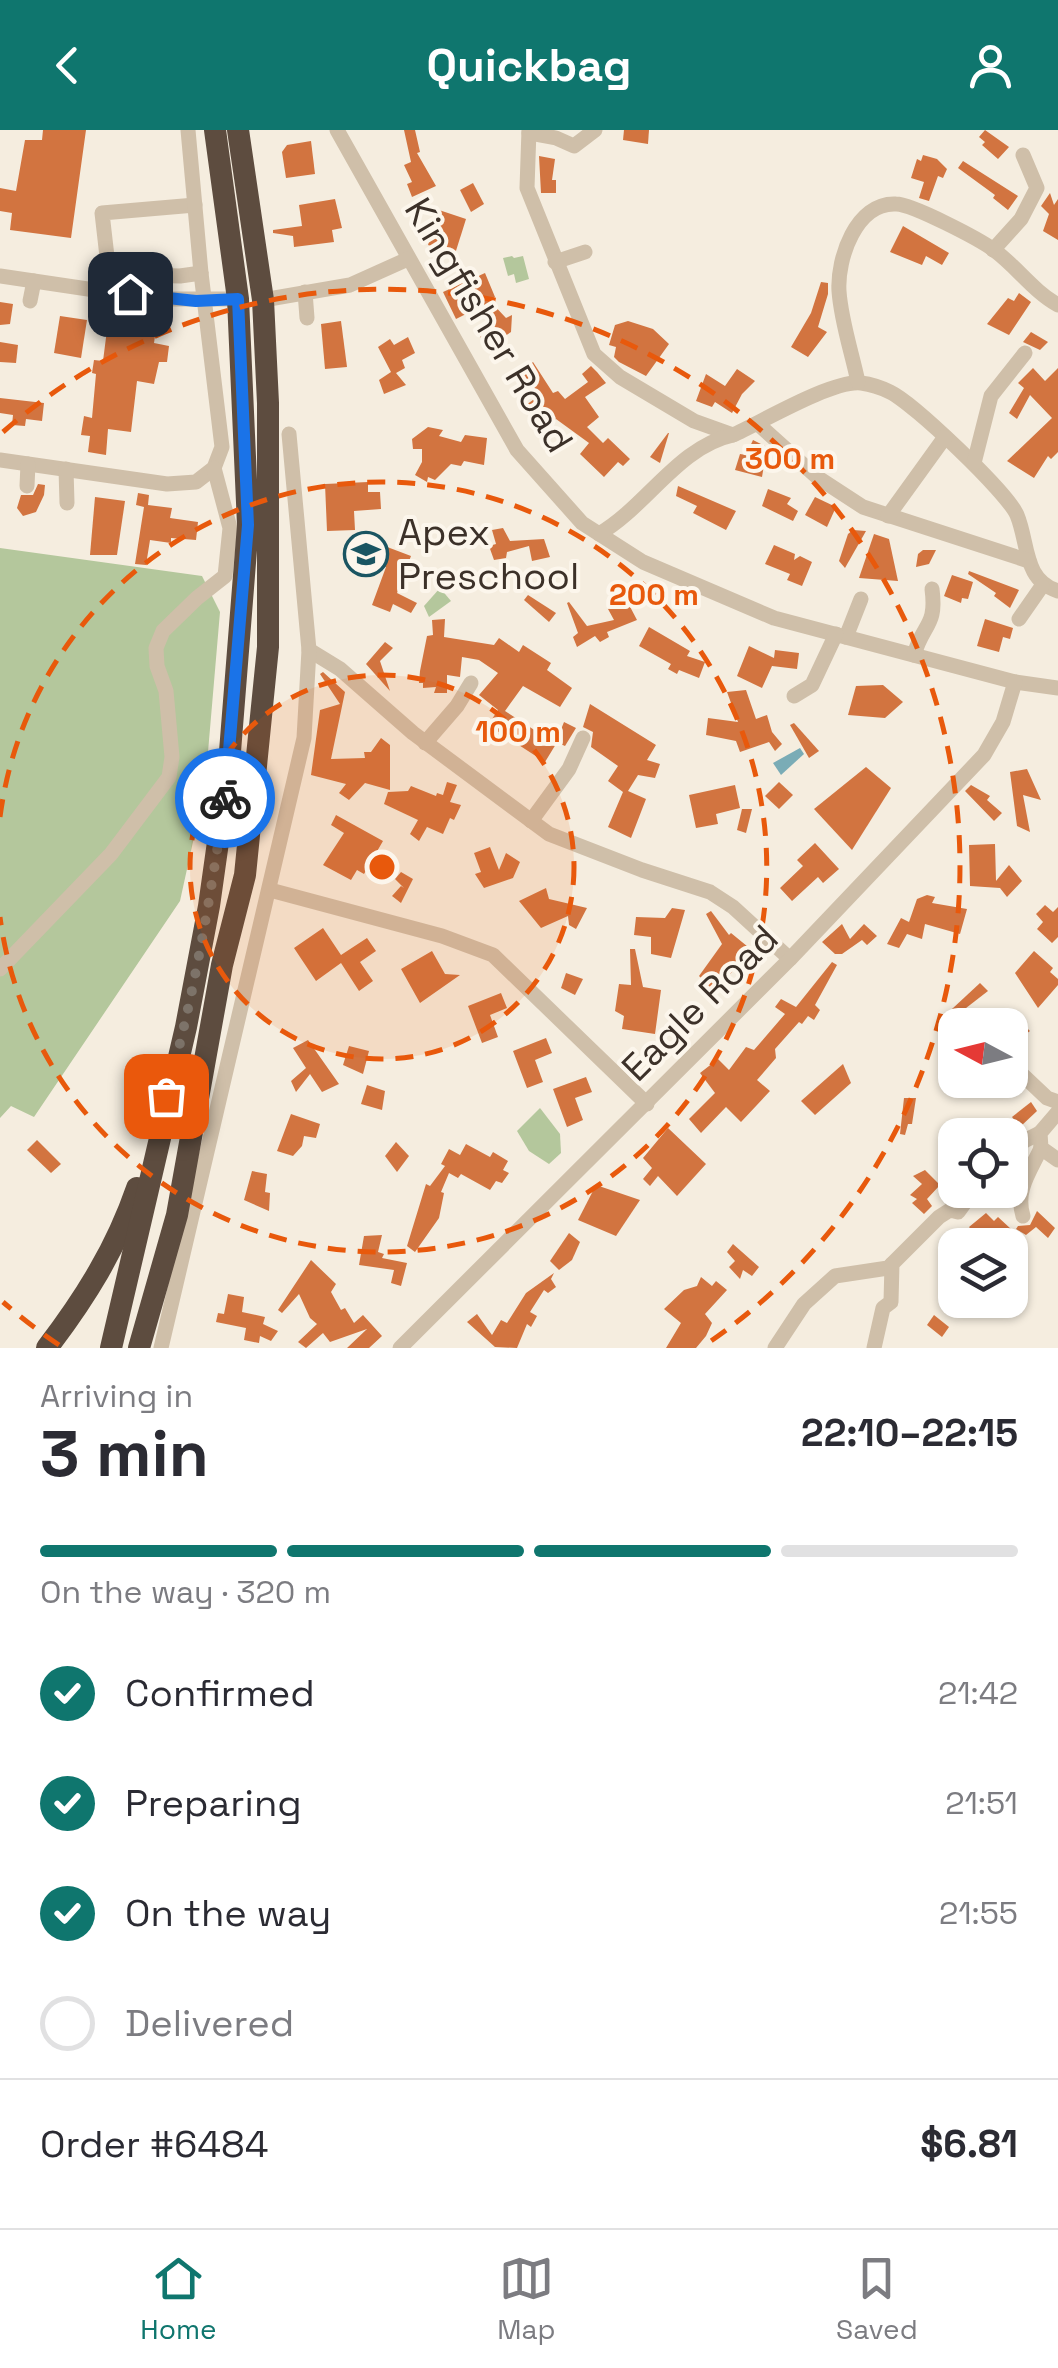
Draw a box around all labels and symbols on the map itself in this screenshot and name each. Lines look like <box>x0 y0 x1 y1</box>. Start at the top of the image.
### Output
street label: Kingfisher Road <box>394 189 584 461</box>
pin <box>88 252 173 337</box>
text: 300 m <box>745 439 835 478</box>
place label: Apex Preschool <box>398 508 579 600</box>
school or university icon: Apex Preschool <box>343 531 389 577</box>
text: 200 m <box>609 575 699 614</box>
text: 100 m <box>475 712 561 751</box>
courier <box>175 748 275 848</box>
centre of rings <box>364 849 400 885</box>
street label: Eagle Road <box>612 915 788 1091</box>
north arrow <box>938 1008 1028 1098</box>
pin <box>124 1054 209 1139</box>

